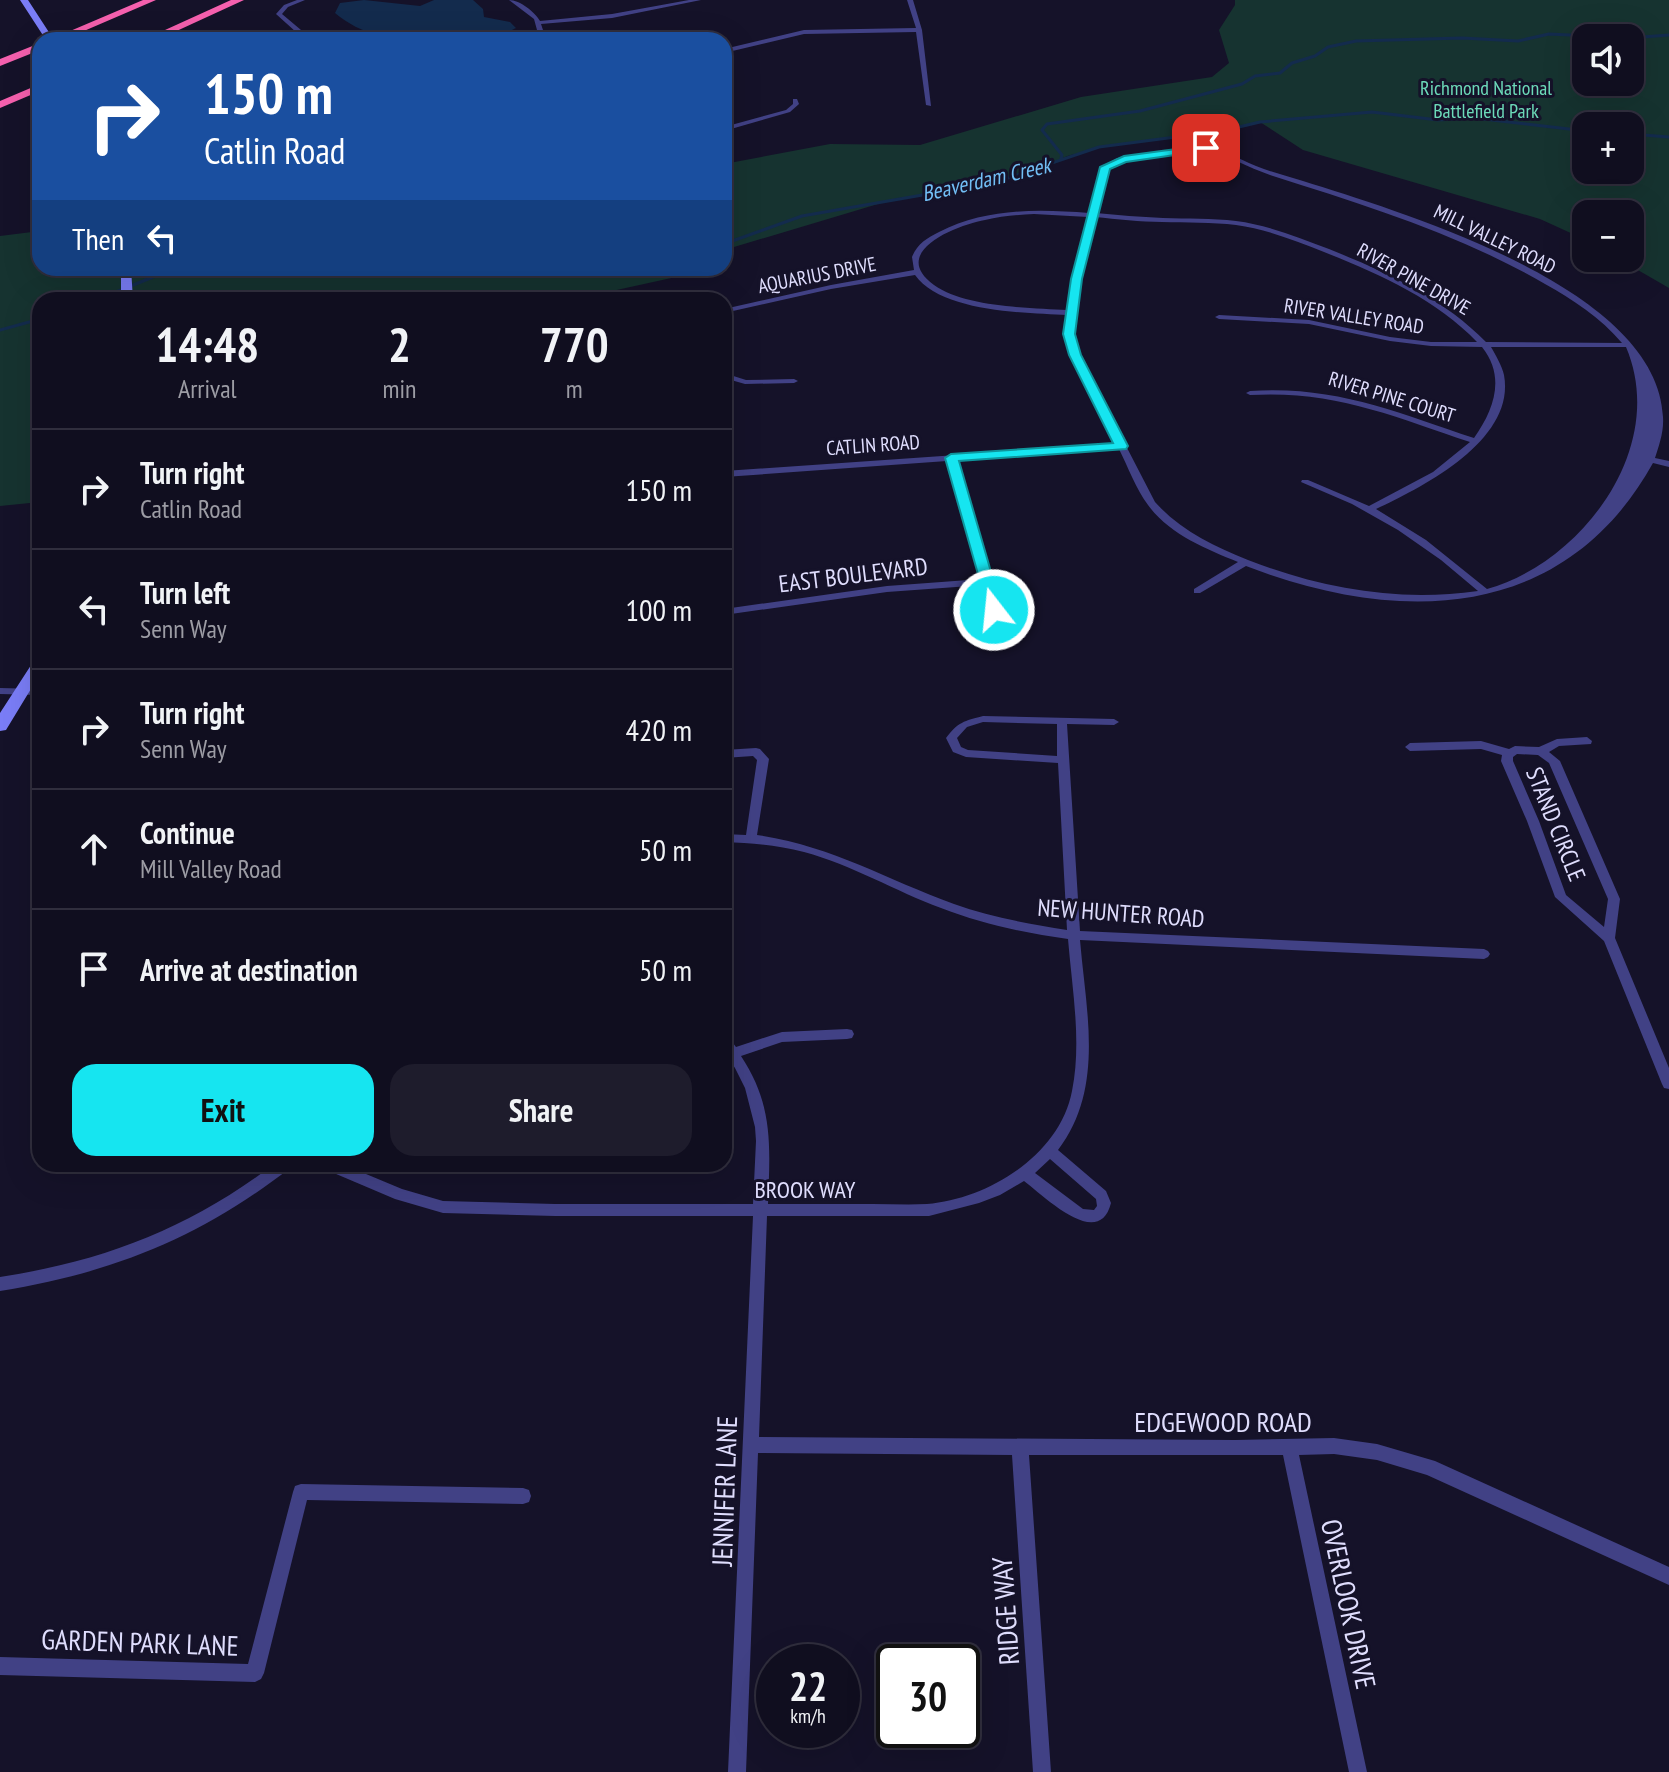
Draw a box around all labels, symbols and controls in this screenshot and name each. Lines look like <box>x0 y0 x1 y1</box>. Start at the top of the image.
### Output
map controls <box>1572 24 1644 272</box>
button: sound <box>1572 24 1644 96</box>
text: 150 m <box>204 57 333 129</box>
icon: right <box>72 64 176 168</box>
park label: Richmond National Battlefield Park <box>1420 75 1552 124</box>
button: + <box>1572 112 1644 184</box>
pin <box>1172 114 1240 182</box>
icon: arrive <box>1184 126 1228 170</box>
text: Catlin Road <box>204 127 345 174</box>
water label: Beaverdam Creek <box>919 150 1056 207</box>
street label: MILL VALLEY ROAD <box>1430 198 1560 280</box>
button: − <box>1572 200 1644 272</box>
icon: left <box>140 216 184 260</box>
text: Then <box>72 219 124 258</box>
street label: RIVER PINE DRIVE <box>1353 237 1475 321</box>
street label: AQUARIUS DRIVE <box>756 251 878 299</box>
street label: RIVER VALLEY ROAD <box>1282 292 1426 340</box>
text: 14:48 <box>155 313 259 375</box>
text: 2 <box>388 313 411 375</box>
text: 770 <box>540 313 609 375</box>
street label: RIVER PINE COURT <box>1326 365 1458 429</box>
text: Arrival <box>178 372 237 405</box>
text: min <box>382 372 416 405</box>
text: m <box>566 372 583 405</box>
street label: CATLIN ROAD <box>825 429 921 461</box>
text: Turn right <box>140 453 244 492</box>
icon: right <box>72 467 116 511</box>
text: 150 m <box>626 470 692 509</box>
text: Catlin Road <box>140 492 242 525</box>
street label: EAST BOULEVARD <box>777 550 929 600</box>
position arrow <box>952 568 1036 652</box>
text: Turn left <box>140 573 230 612</box>
icon: left <box>72 587 116 631</box>
text: 100 m <box>626 590 692 629</box>
text: Senn Way <box>140 612 227 645</box>
text: Turn right <box>140 693 244 732</box>
icon: right <box>72 707 116 751</box>
text: 420 m <box>626 710 692 749</box>
text: Senn Way <box>140 732 227 765</box>
street label: STAND CIRCLE <box>1519 762 1593 886</box>
text: Continue <box>140 813 235 852</box>
icon: ahead <box>72 827 116 871</box>
text: 50 m <box>639 830 692 869</box>
text: Mill Valley Road <box>140 852 282 885</box>
street label: NEW HUNTER ROAD <box>1036 892 1206 934</box>
icon: arrive <box>72 947 116 991</box>
text: Arrive at destination <box>140 950 358 989</box>
text: 50 m <box>639 950 692 989</box>
button: Exit <box>72 1064 374 1156</box>
button: Share <box>390 1064 692 1156</box>
street label: BROOK WAY <box>755 1174 856 1205</box>
street label: EDGEWOOD ROAD <box>1134 1403 1312 1440</box>
street label: JENNIFER LANE <box>703 1415 745 1568</box>
street label: OVERLOOK DRIVE <box>1313 1516 1385 1692</box>
street label: RIDGE WAY <box>983 1555 1027 1666</box>
street label: GARDEN PARK LANE <box>41 1620 239 1664</box>
speed limit sign: 30 <box>876 1644 980 1748</box>
text: 22 <box>789 1660 827 1712</box>
text: km/h <box>790 1703 826 1729</box>

